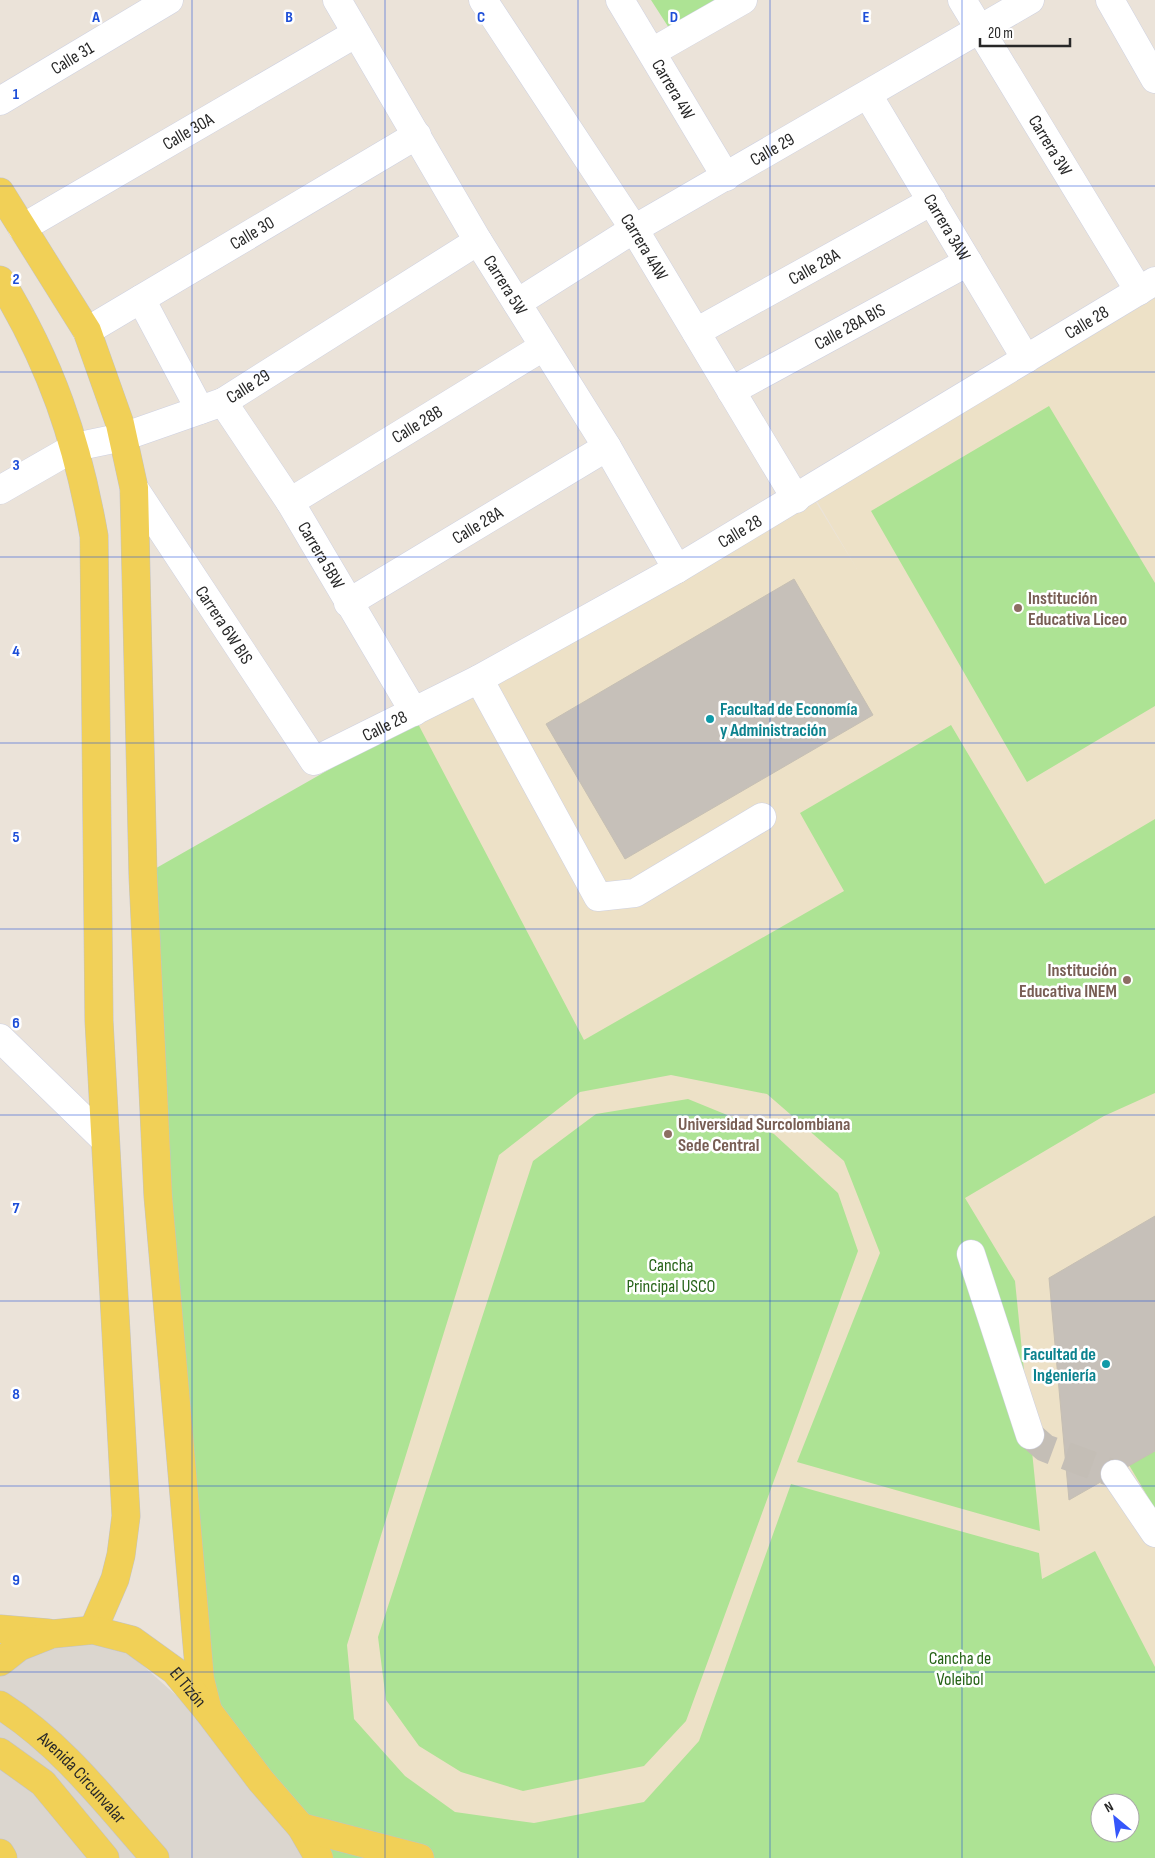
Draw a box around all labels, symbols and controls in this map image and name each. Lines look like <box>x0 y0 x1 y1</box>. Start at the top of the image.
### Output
text: A <box>91 8 100 27</box>
text: B <box>285 8 293 27</box>
text: C <box>477 8 485 27</box>
text: D <box>670 8 678 27</box>
text: E <box>863 8 870 27</box>
scale bar <box>980 15 1070 47</box>
text: 20 m <box>988 24 1013 43</box>
street label: Calle 31 <box>47 37 98 79</box>
street label: Carrera 4W <box>647 55 700 123</box>
text: 1 <box>13 85 20 104</box>
street label: Calle 30A <box>159 108 217 154</box>
street label: Carrera 3W <box>1024 111 1077 179</box>
street label: Calle 29 <box>746 128 798 170</box>
street label: Carrera 3AW <box>919 190 975 265</box>
street label: Carrera 4AW <box>616 210 673 284</box>
street label: Calle 30 <box>226 212 278 254</box>
street label: Calle 28A <box>785 244 844 289</box>
street label: Carrera 5W <box>479 251 532 319</box>
text: 2 <box>12 270 20 289</box>
street label: Calle 28A BIS <box>811 299 889 354</box>
street label: Calle 28 <box>1061 301 1113 343</box>
street label: Calle 29 <box>222 365 274 408</box>
street label: Calle 28B <box>388 401 446 448</box>
text: 3 <box>12 456 20 475</box>
street label: Calle 28A <box>448 502 507 548</box>
street label: Calle 28 <box>714 510 766 552</box>
street label: Carrera 5BW <box>293 518 349 593</box>
street label: Carrera 6W BIS <box>191 582 258 668</box>
place label: Institución Educativa Liceo <box>1028 588 1127 630</box>
marker: Institución Educativa Liceo <box>1012 602 1024 614</box>
text: 4 <box>12 642 20 661</box>
place label: Facultad de Economía y Administración <box>720 699 858 741</box>
street label: Calle 28 <box>359 706 411 746</box>
marker: Facultad de Economía y Administración <box>704 713 716 725</box>
text: 5 <box>12 828 20 847</box>
place label: Institución Educativa INEM <box>1019 960 1117 1002</box>
marker: Institución Educativa INEM <box>1121 974 1133 986</box>
text: 6 <box>12 1014 20 1033</box>
place label: Universidad Surcolombiana Sede Central <box>678 1114 850 1156</box>
marker: Universidad Surcolombiana Sede Central <box>662 1128 674 1140</box>
text: 7 <box>13 1199 20 1218</box>
park label: Cancha Principal USCO <box>626 1255 716 1297</box>
place label: Facultad de Ingeniería <box>1023 1344 1096 1386</box>
marker: Facultad de Ingeniería <box>1100 1358 1112 1370</box>
text: 8 <box>12 1385 20 1404</box>
text: 9 <box>12 1571 20 1590</box>
park label: Cancha de Voleibol <box>929 1648 991 1690</box>
street label: El Tizón <box>166 1663 211 1711</box>
street label: Avenida Circunvalar <box>33 1727 131 1828</box>
north arrow <box>1090 1793 1140 1843</box>
text: N <box>1102 1798 1116 1816</box>

